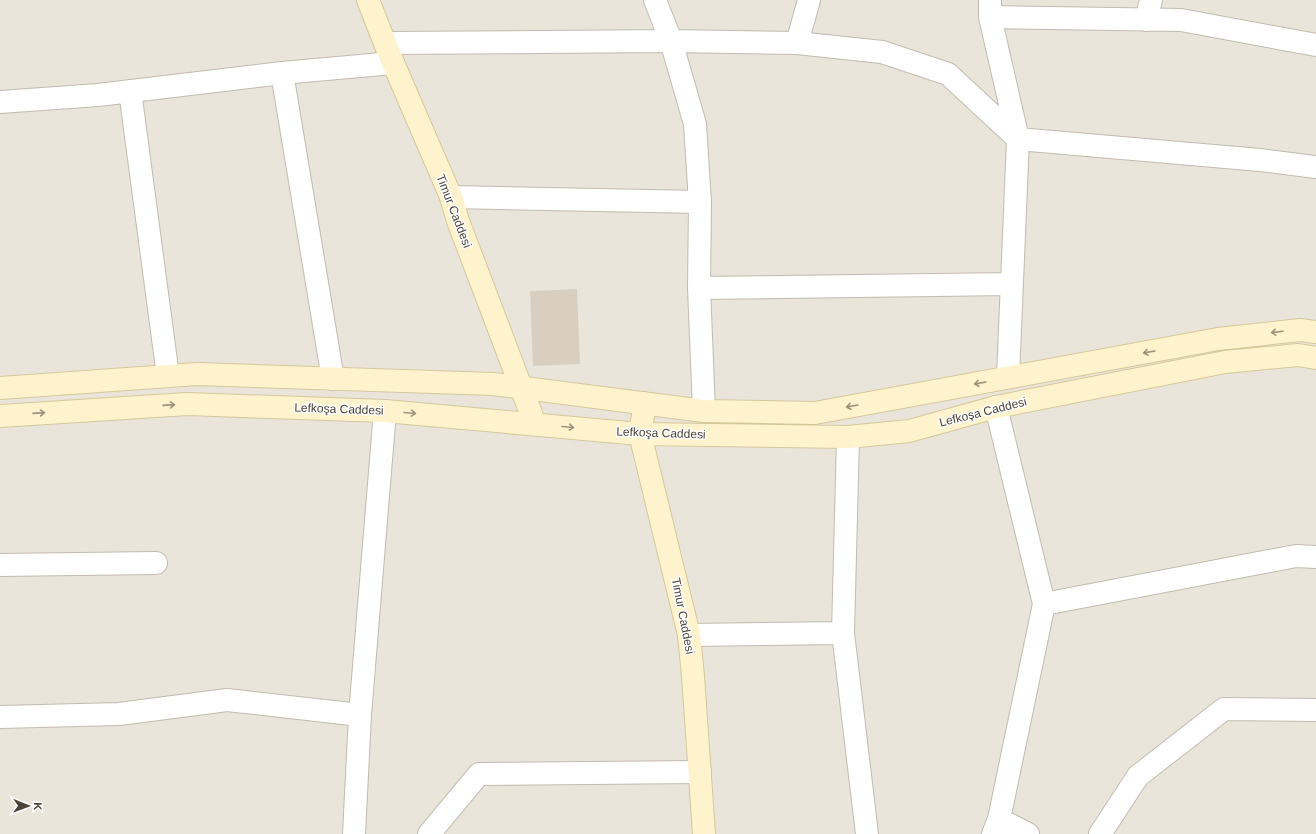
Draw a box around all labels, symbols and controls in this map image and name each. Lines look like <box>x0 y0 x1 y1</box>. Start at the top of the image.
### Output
street label: Timur Caddesi <box>434 172 474 250</box>
one-way arrow <box>1271 328 1284 336</box>
one-way arrow <box>1143 348 1156 356</box>
one-way arrow <box>974 379 987 387</box>
street label: Lefkoşa Caddesi <box>938 394 1028 430</box>
street label: Lefkoşa Caddesi <box>294 400 384 418</box>
one-way arrow <box>162 401 175 408</box>
one-way arrow <box>846 402 859 410</box>
one-way arrow <box>403 409 416 417</box>
one-way arrow <box>32 410 45 417</box>
one-way arrow <box>561 424 574 431</box>
street label: Lefkoşa Caddesi <box>616 424 706 442</box>
street label: Timur Caddesi <box>669 577 697 655</box>
north arrow <box>8 786 48 826</box>
text: K <box>32 802 44 810</box>

